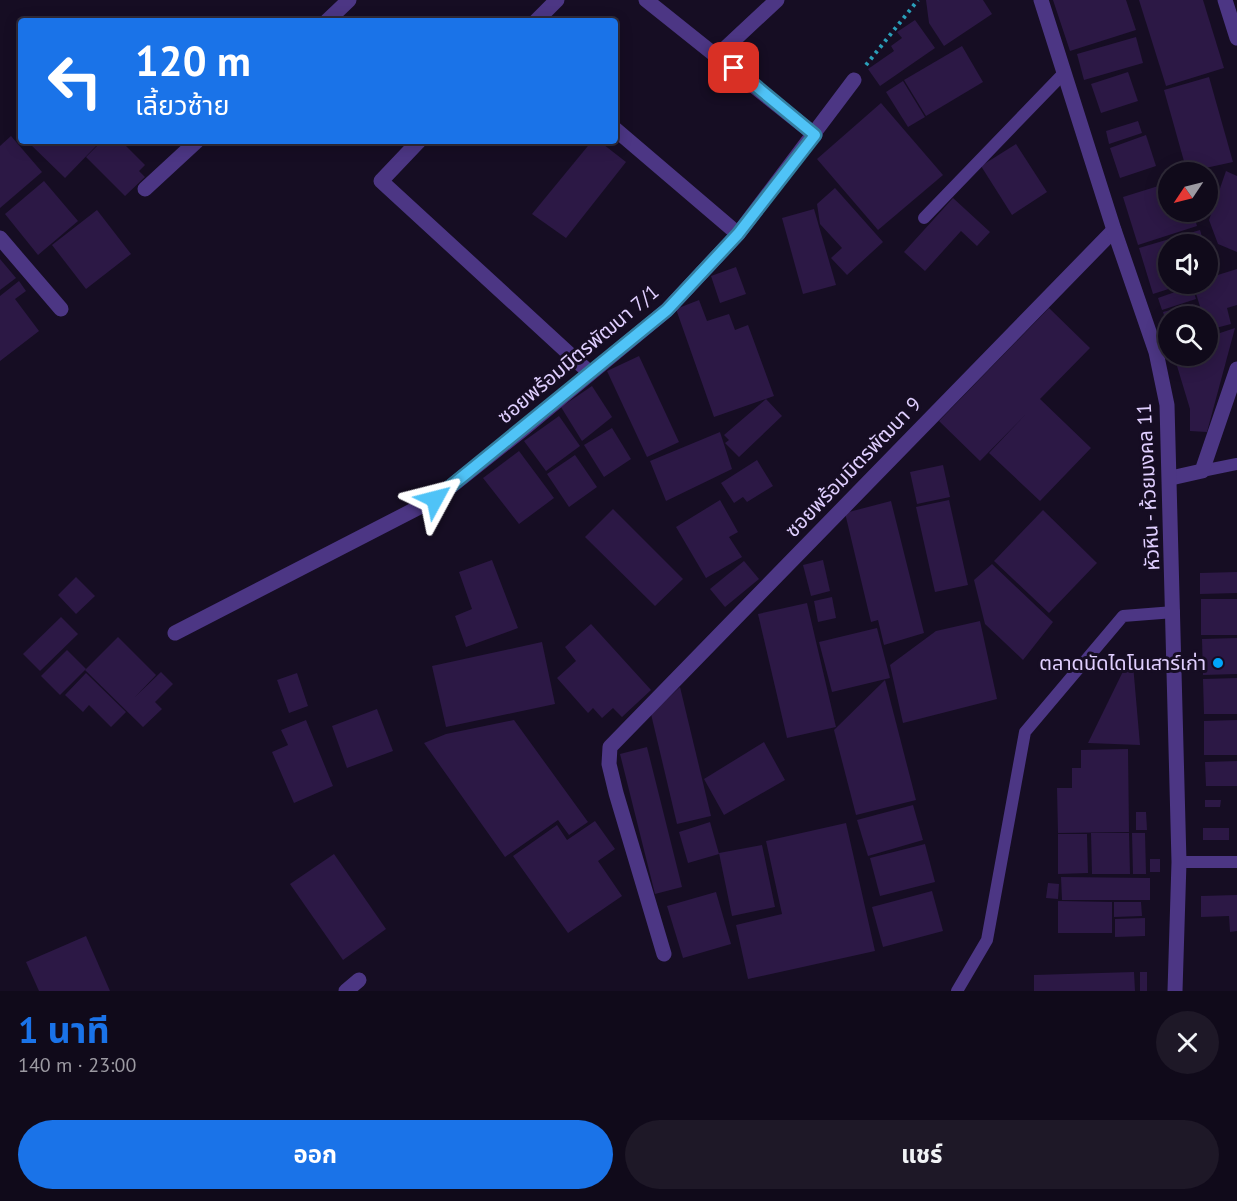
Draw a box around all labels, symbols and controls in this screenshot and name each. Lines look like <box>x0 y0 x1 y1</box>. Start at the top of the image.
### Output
text: 120 m <box>135 33 251 88</box>
icon: left <box>36 42 114 120</box>
pin <box>708 42 759 93</box>
icon: arrive <box>717 51 750 84</box>
text: เลี้ยวซ้าย <box>135 88 229 122</box>
north arrow <box>1158 162 1218 222</box>
map controls <box>1158 162 1218 366</box>
button: sound <box>1158 234 1218 294</box>
street label: ซอยพร้อมมิตรพัฒนา 7/1 <box>492 279 664 429</box>
button: search <box>1158 306 1218 366</box>
street label: ซอยพร้อมมิตรพัฒนา 9 <box>779 391 927 543</box>
street label: หัวหิน - ห้วยมงคล 11 <box>1131 403 1165 571</box>
position arrow <box>403 467 467 531</box>
place label: ตลาดนัดไดโนเสาร์เก่า <box>1039 650 1206 676</box>
marker: ตลาดนัดไดโนเสาร์เก่า <box>1211 656 1225 670</box>
text: 1 นาที <box>18 1006 110 1053</box>
button: close <box>1156 1011 1219 1074</box>
text: 140 m · 23:00 <box>18 1052 136 1078</box>
button: ออก <box>18 1120 613 1189</box>
button: แชร์ <box>625 1120 1219 1189</box>

